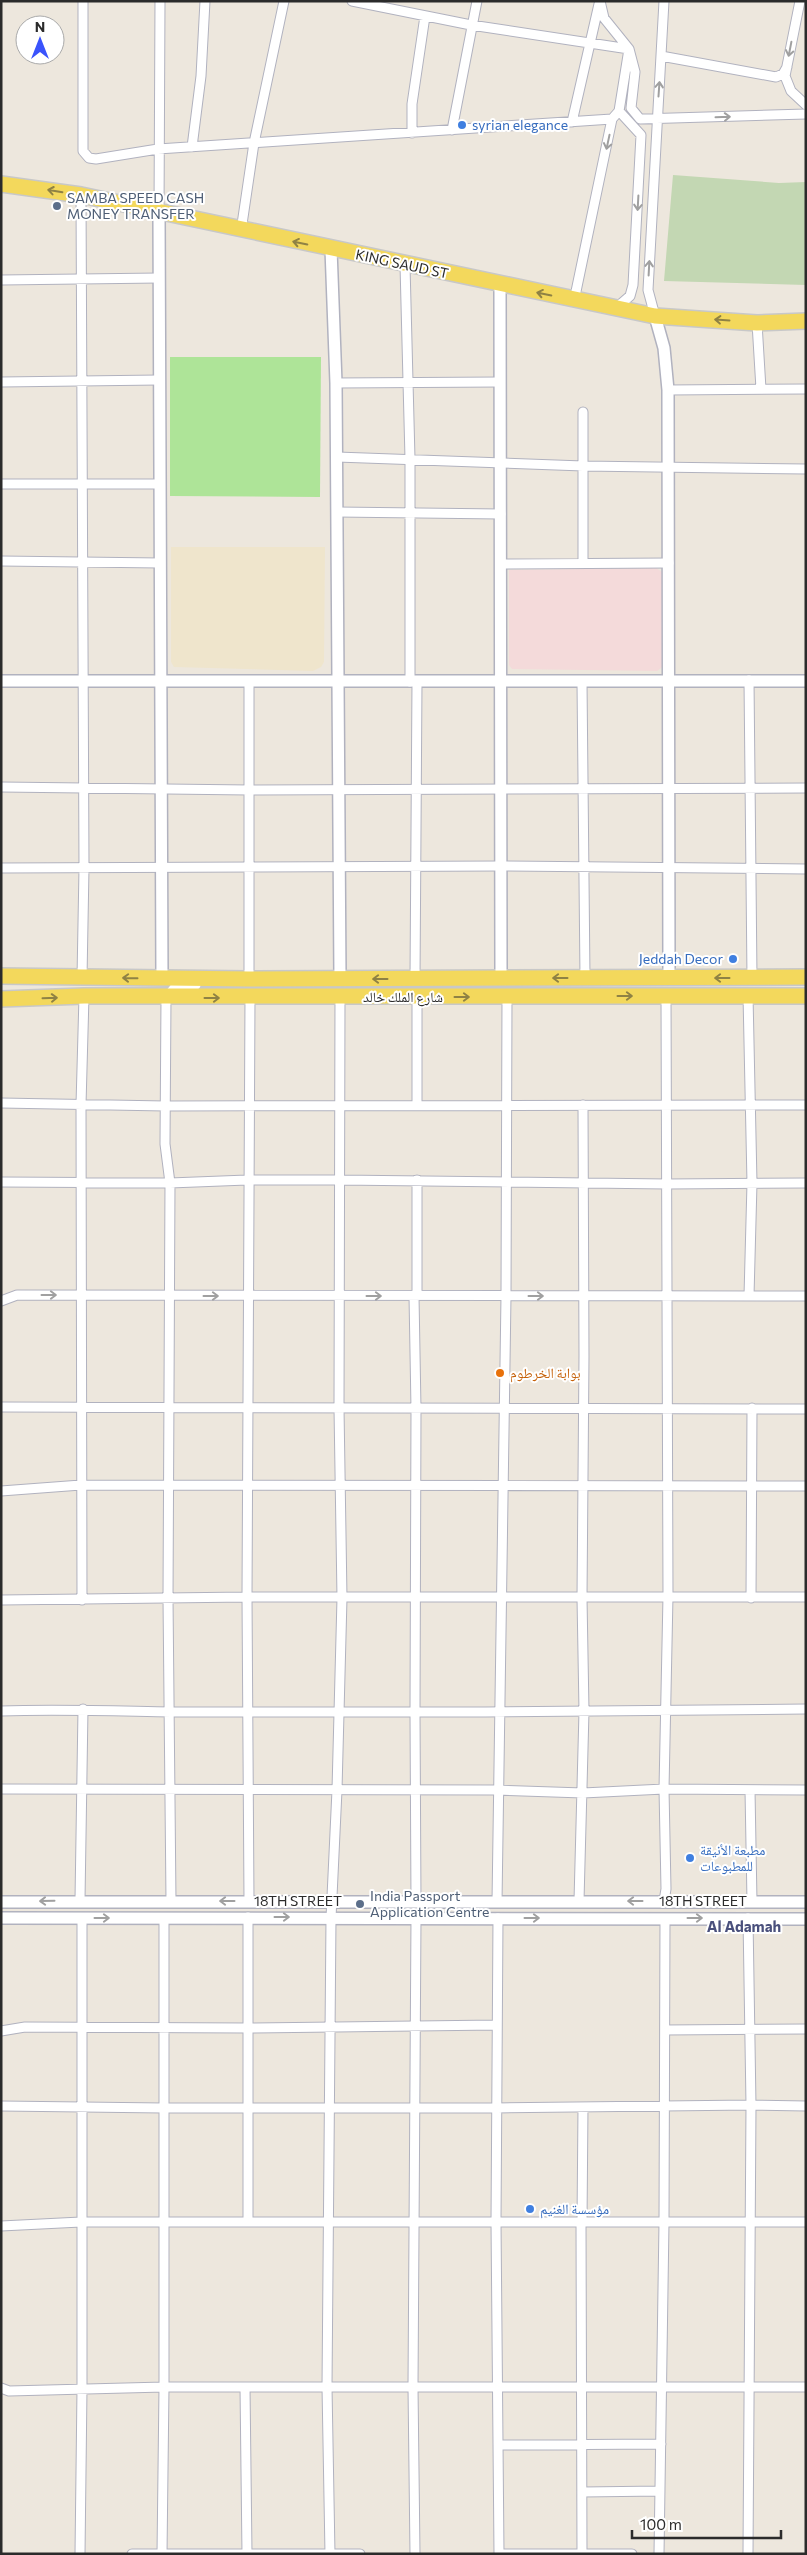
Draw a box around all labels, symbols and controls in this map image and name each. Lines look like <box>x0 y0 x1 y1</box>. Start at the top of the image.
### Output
north arrow <box>15 15 65 65</box>
text: N <box>35 18 45 35</box>
one-way arrow <box>785 41 795 57</box>
one-way arrow <box>654 81 664 97</box>
one-way arrow <box>715 113 731 122</box>
place label: syrian elegance <box>472 116 568 133</box>
marker: syrian elegance <box>456 119 468 131</box>
one-way arrow <box>602 133 612 149</box>
one-way arrow <box>48 186 64 196</box>
place label: SAMBA SPEED CASH MONEY TRANSFER <box>67 189 204 222</box>
one-way arrow <box>633 195 642 211</box>
marker: SAMBA SPEED CASH MONEY TRANSFER <box>51 200 63 212</box>
one-way arrow <box>292 238 308 247</box>
street label: KING SAUD ST <box>354 245 450 282</box>
one-way arrow <box>645 261 654 277</box>
one-way arrow <box>537 289 553 299</box>
one-way arrow <box>714 316 730 325</box>
place label: Jeddah Decor <box>639 950 723 967</box>
marker: Jeddah Decor <box>727 953 739 965</box>
one-way arrow <box>122 973 138 983</box>
one-way arrow <box>552 973 568 983</box>
one-way arrow <box>714 973 730 983</box>
one-way arrow <box>372 974 388 984</box>
street label: شارع الملك خالد <box>363 988 443 1007</box>
one-way arrow <box>616 991 633 1001</box>
one-way arrow <box>454 992 470 1002</box>
one-way arrow <box>42 993 58 1002</box>
one-way arrow <box>204 993 220 1003</box>
one-way arrow <box>40 1290 57 1300</box>
one-way arrow <box>203 1291 219 1301</box>
one-way arrow <box>366 1291 382 1301</box>
one-way arrow <box>528 1291 544 1301</box>
place label: بوابة الخرطوم <box>510 1364 581 1383</box>
marker: بوابة الخرطوم <box>494 1367 506 1379</box>
place label: مطبعة الأنيقة للمطبوعات <box>700 1841 765 1875</box>
marker: مطبعة الأنيقة للمطبوعات <box>684 1852 696 1864</box>
place label: India Passport Application Centre <box>370 1887 490 1920</box>
street label: 18TH STREET <box>254 1892 342 1909</box>
street label: 18TH STREET <box>659 1892 747 1909</box>
one-way arrow <box>39 1896 56 1906</box>
one-way arrow <box>219 1896 236 1906</box>
one-way arrow <box>627 1896 643 1906</box>
marker: India Passport Application Centre <box>354 1898 366 1910</box>
one-way arrow <box>94 1913 110 1923</box>
one-way arrow <box>274 1913 290 1922</box>
one-way arrow <box>524 1913 540 1923</box>
one-way arrow <box>686 1913 703 1923</box>
district label: Al Adamah <box>707 1917 781 1935</box>
place label: مؤسسة الغنيم <box>540 2200 609 2219</box>
marker: مؤسسة الغنيم <box>524 2203 536 2215</box>
scale bar <box>632 2508 781 2540</box>
text: 100 m <box>640 2515 682 2533</box>

